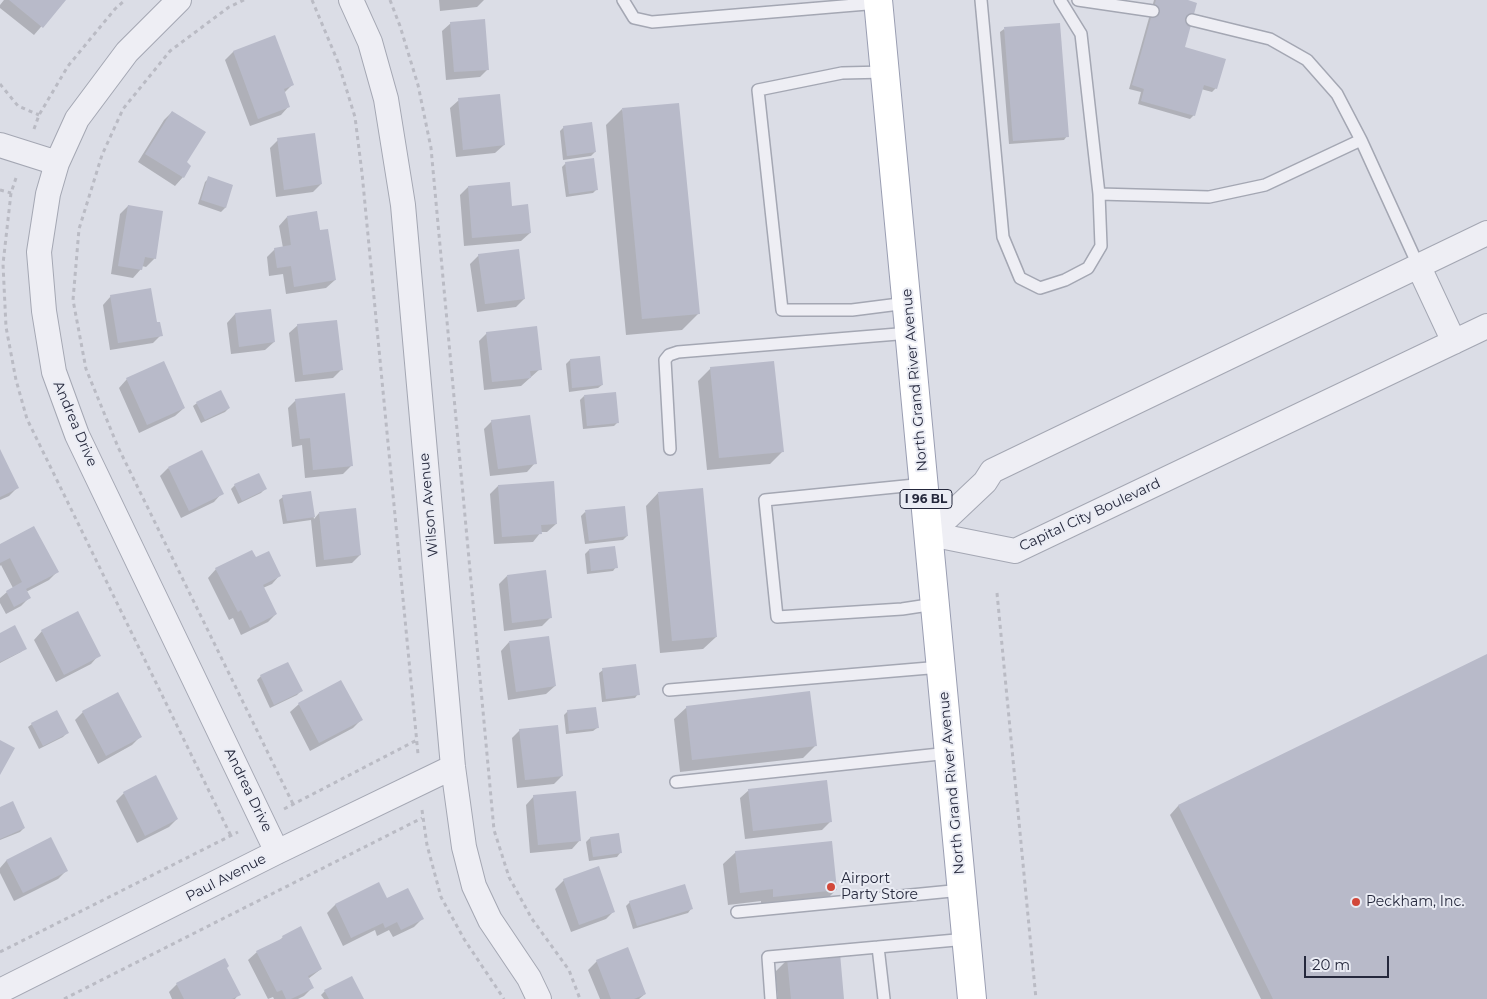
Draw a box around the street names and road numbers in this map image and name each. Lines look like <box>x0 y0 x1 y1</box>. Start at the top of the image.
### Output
street label: North Grand River Avenue <box>899 288 931 472</box>
street label: Andrea Drive <box>49 379 101 469</box>
street label: Wilson Avenue <box>416 452 442 558</box>
street label: Capital City Boulevard <box>1017 475 1163 555</box>
road number: I 96 BL <box>900 489 952 508</box>
street label: North Grand River Avenue <box>936 691 968 875</box>
street label: Andrea Drive <box>220 745 276 835</box>
street label: Paul Avenue <box>183 851 269 905</box>

